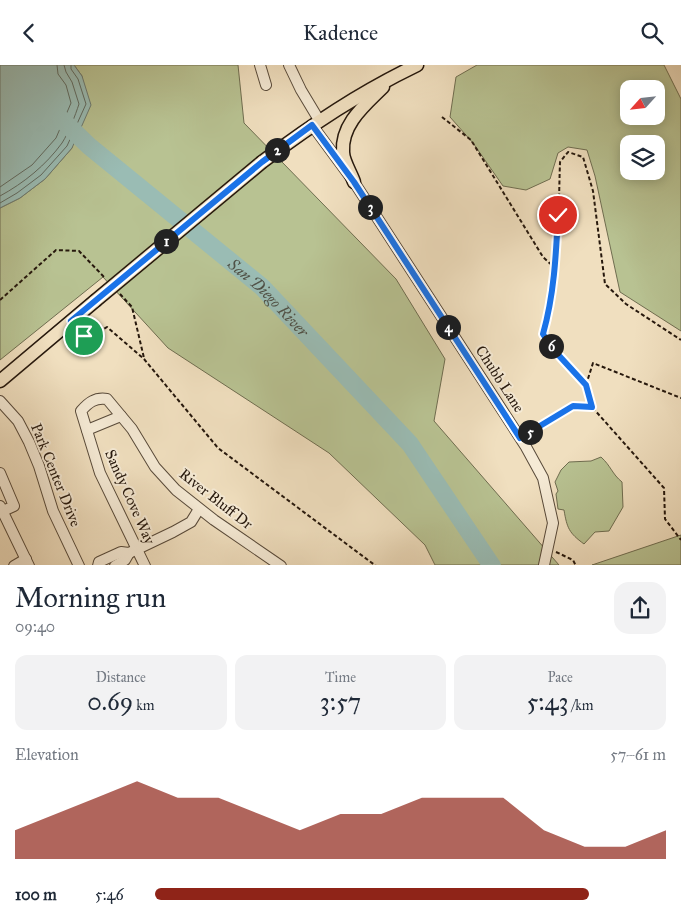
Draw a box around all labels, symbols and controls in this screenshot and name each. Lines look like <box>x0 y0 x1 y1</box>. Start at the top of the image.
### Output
icon: back <box>15 19 43 47</box>
text: Kadence <box>303 19 378 46</box>
icon: search <box>638 19 666 47</box>
north arrow <box>620 80 665 125</box>
map controls <box>620 80 665 180</box>
button: layers <box>620 135 665 180</box>
pin: 2 <box>264 137 290 163</box>
text: 2 <box>274 142 281 159</box>
pin <box>537 194 579 236</box>
pin: 3 <box>358 195 382 219</box>
text: 3 <box>368 199 373 216</box>
icon: check <box>544 201 572 229</box>
pin: 1 <box>154 229 178 253</box>
text: 1 <box>164 233 169 250</box>
water label: San Diego River <box>224 253 314 341</box>
pin <box>63 315 105 357</box>
pin: 4 <box>436 315 460 339</box>
text: 4 <box>445 319 452 336</box>
icon: arrive <box>70 322 98 350</box>
pin: 6 <box>538 333 564 359</box>
text: 6 <box>548 338 555 355</box>
street label: Chubb Lane <box>472 342 528 416</box>
pin: 5 <box>518 419 542 445</box>
street label: Park Center Drive <box>27 421 85 529</box>
text: 5 <box>527 424 534 441</box>
street label: Sandy Cove Way <box>101 447 159 548</box>
street label: River Bluff Dr <box>176 465 257 533</box>
text: Morning run <box>15 580 166 615</box>
button: share <box>614 582 666 634</box>
text: 09:40 <box>15 617 55 636</box>
text: Distance <box>96 669 146 686</box>
text: Time <box>325 669 356 686</box>
text: Pace <box>547 669 573 686</box>
text: 0.69 <box>87 686 133 717</box>
text: 3:57 <box>320 686 361 717</box>
text: 5:43 <box>527 686 569 717</box>
text: km <box>133 697 154 714</box>
text: /km <box>569 697 594 714</box>
text: Elevation <box>15 745 79 764</box>
text: 57–61 m <box>610 745 666 764</box>
text: 100 m <box>15 885 57 904</box>
text: 5:46 <box>95 885 124 904</box>

